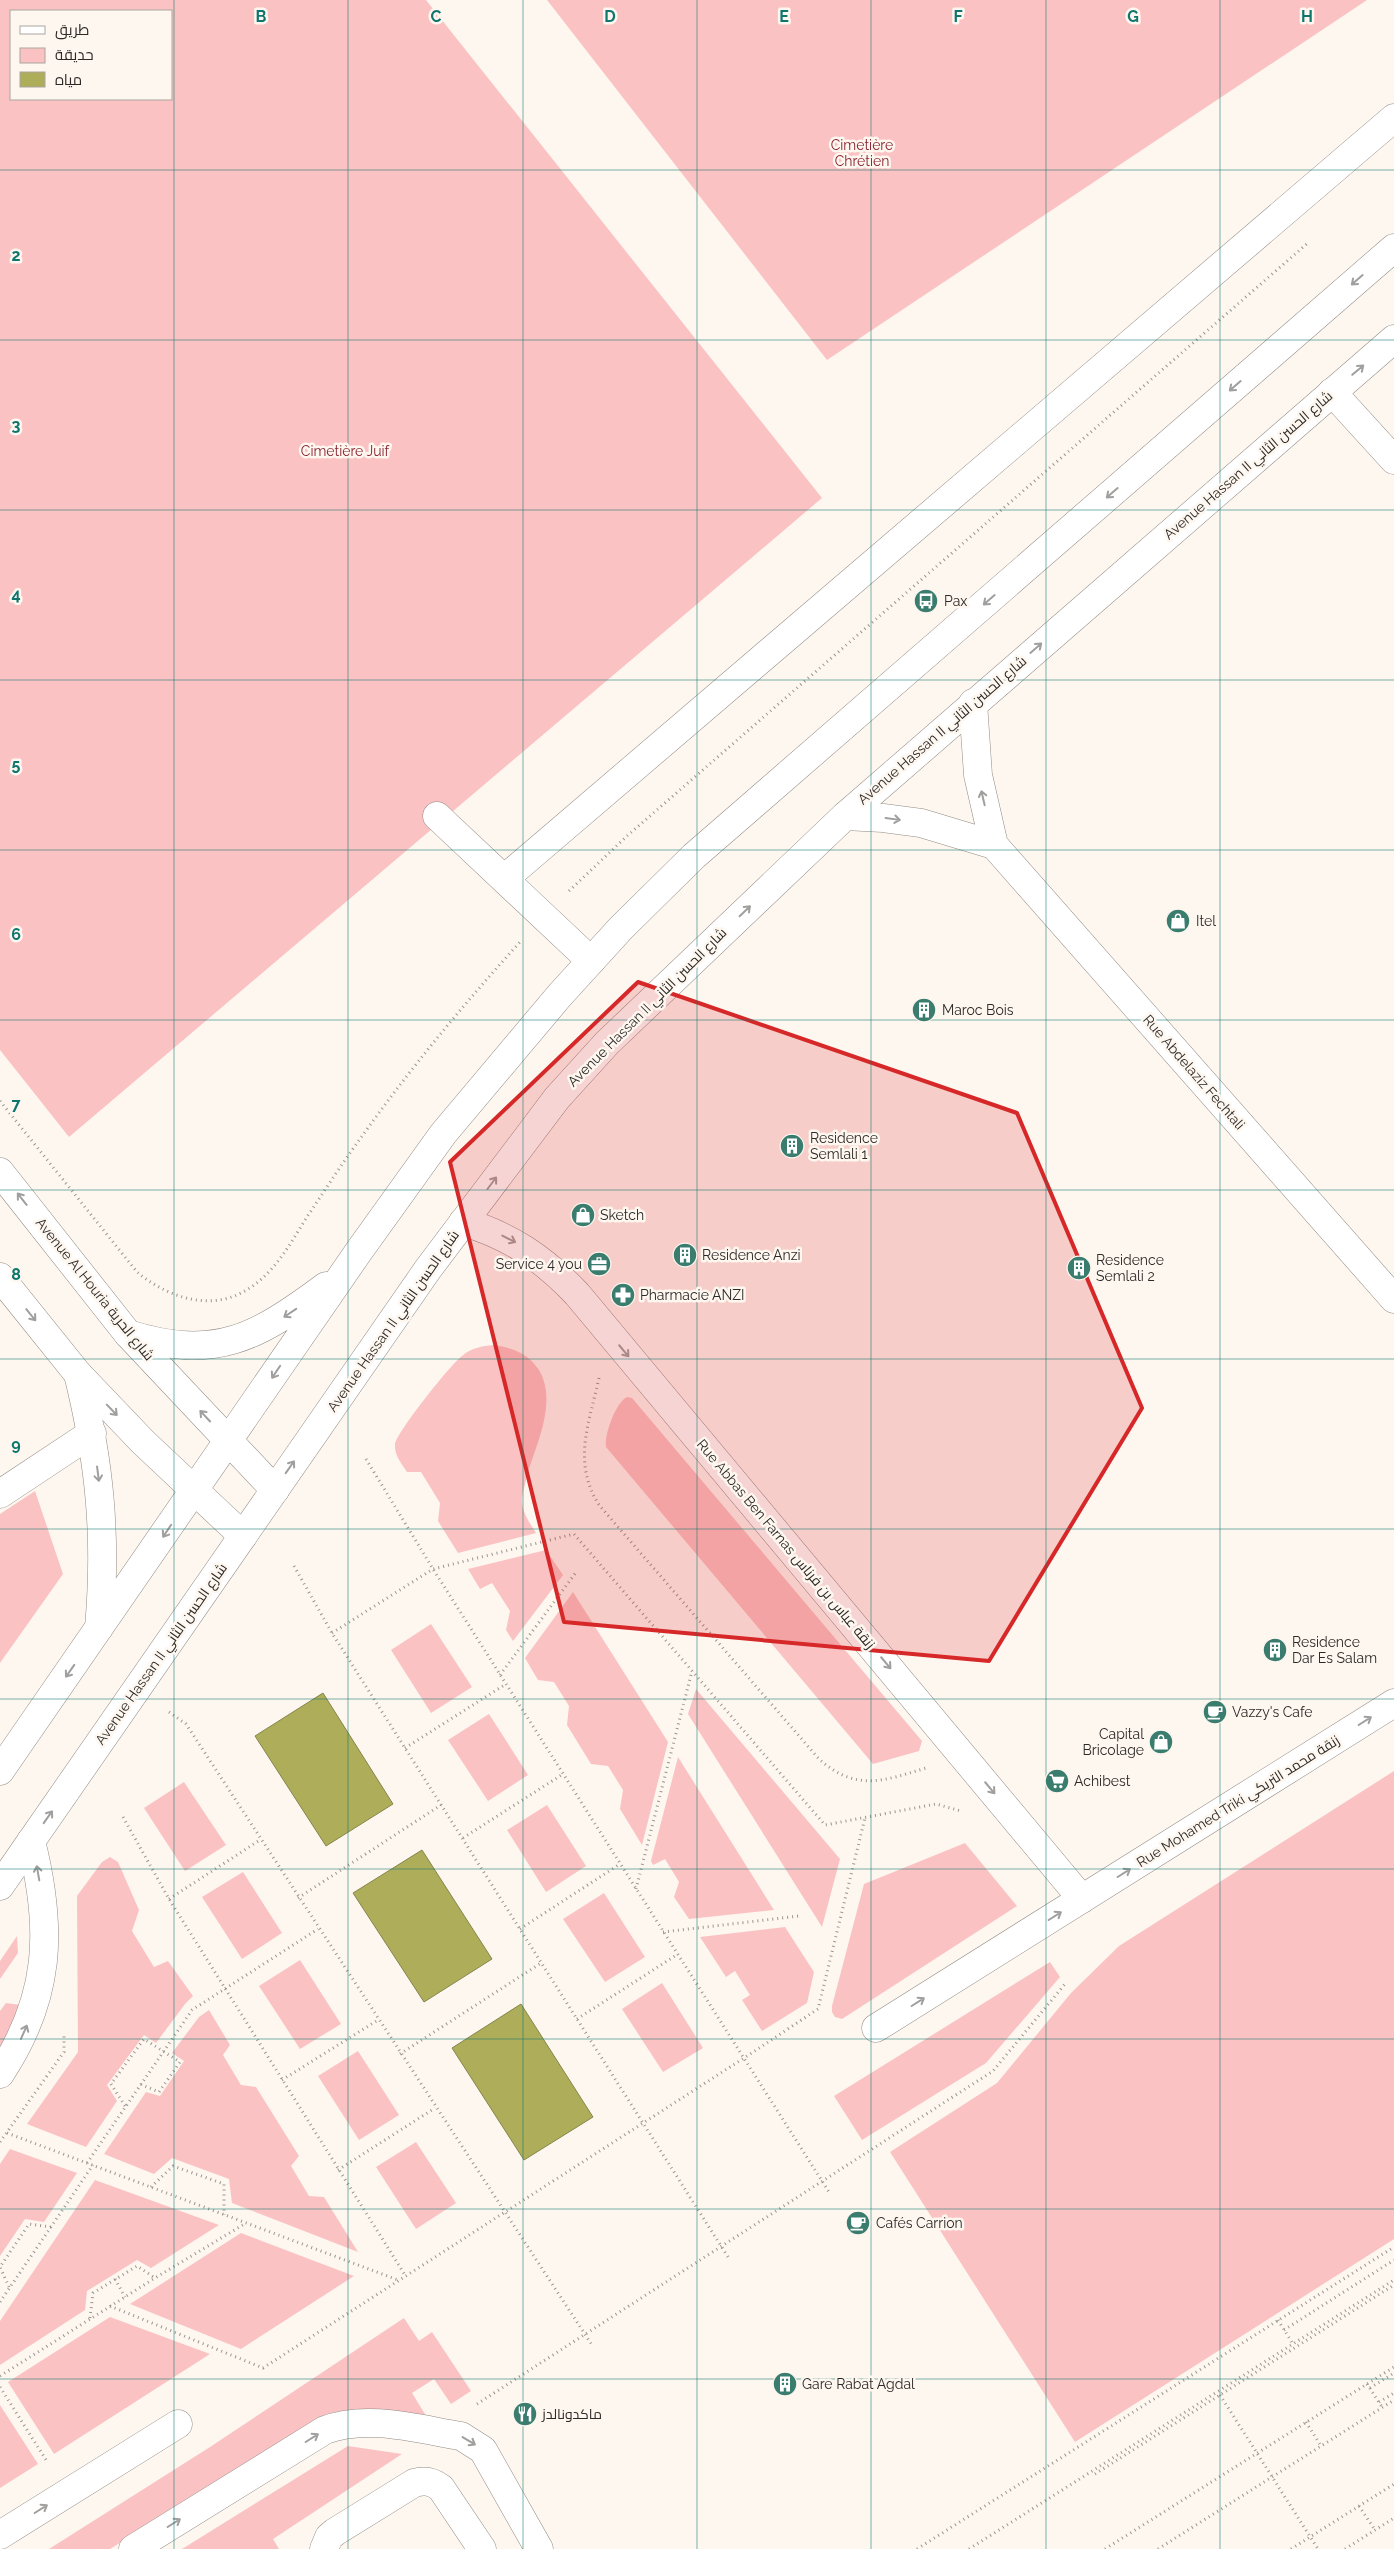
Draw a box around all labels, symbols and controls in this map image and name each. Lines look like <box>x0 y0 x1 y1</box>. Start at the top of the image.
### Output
text: B <box>256 7 267 26</box>
text: C <box>431 7 442 26</box>
text: D <box>604 7 616 26</box>
text: E <box>779 7 789 26</box>
text: F <box>953 7 963 26</box>
text: G <box>1127 7 1139 26</box>
text: H <box>1301 7 1313 26</box>
legend <box>10 10 172 100</box>
text: طريق <box>55 21 89 40</box>
text: حديقة <box>55 46 94 64</box>
text: مياه <box>55 71 82 89</box>
park label: Cimetière Chrétien <box>831 137 893 169</box>
text: 2 <box>11 246 21 265</box>
one-way arrow <box>1351 274 1364 285</box>
one-way arrow <box>1351 365 1364 376</box>
one-way arrow <box>1228 381 1241 392</box>
street label: Avenue Hassan II شارع الحسن الثاني <box>1161 387 1338 546</box>
text: 3 <box>12 416 21 435</box>
park label: Cimetière Juif <box>301 443 391 459</box>
one-way arrow <box>1106 487 1119 498</box>
text: 4 <box>11 585 21 604</box>
bus stop icon: Pax <box>913 588 939 614</box>
place label: Pax <box>944 593 967 609</box>
one-way arrow <box>983 594 996 605</box>
one-way arrow <box>1030 642 1043 654</box>
street label: Avenue Hassan II شارع الحسن الثاني <box>855 652 1032 811</box>
text: 5 <box>12 755 21 774</box>
one-way arrow <box>978 790 987 806</box>
one-way arrow <box>885 814 901 824</box>
one-way arrow <box>739 905 751 917</box>
shop icon: Itel <box>1165 908 1191 934</box>
place label: Itel <box>1196 913 1216 929</box>
street label: Avenue Hassan II شارع الحسن الثاني <box>564 924 733 1093</box>
text: 6 <box>11 925 21 944</box>
building icon: Maroc Bois <box>911 997 937 1023</box>
place label: Maroc Bois <box>942 1002 1014 1018</box>
street label: Rue Abdelaziz Fechtali <box>1140 1011 1248 1133</box>
text: 7 <box>12 1095 21 1114</box>
place label: Residence Semlali 1 <box>810 1130 878 1162</box>
building icon: Residence Semlali 1 <box>779 1133 805 1159</box>
one-way arrow <box>487 1177 498 1190</box>
one-way arrow <box>16 1193 27 1206</box>
shop icon: Sketch <box>570 1202 596 1228</box>
place label: Sketch <box>600 1207 644 1223</box>
street label: Avenue Al Houria شارع الحرية <box>32 1215 157 1364</box>
street label: Avenue Hassan II شارع الحسن الثاني <box>324 1227 465 1417</box>
one-way arrow <box>501 1234 516 1244</box>
building icon: Residence Anzi <box>672 1242 698 1268</box>
place label: Residence Anzi <box>702 1247 801 1263</box>
office icon: Service 4 you <box>586 1251 612 1277</box>
place label: Residence Semlali 2 <box>1096 1252 1164 1284</box>
building icon: Residence Semlali 2 <box>1066 1255 1092 1281</box>
place label: Service 4 you <box>496 1256 582 1272</box>
text: 8 <box>11 1265 21 1284</box>
pharmacy icon: Pharmacie ANZI <box>610 1282 636 1308</box>
place label: Pharmacie ANZI <box>640 1287 745 1303</box>
one-way arrow <box>283 1308 297 1318</box>
one-way arrow <box>25 1309 36 1322</box>
one-way arrow <box>618 1345 629 1358</box>
one-way arrow <box>271 1364 281 1378</box>
one-way arrow <box>106 1403 118 1416</box>
one-way arrow <box>199 1410 211 1423</box>
text: 9 <box>11 1435 21 1454</box>
street label: Rue Abbas Ben Farnas زنقة عباس بن فرناس <box>694 1436 878 1652</box>
one-way arrow <box>285 1461 295 1475</box>
one-way arrow <box>93 1465 103 1481</box>
one-way arrow <box>162 1524 172 1538</box>
street label: Avenue Hassan II شارع الحسن الثاني <box>92 1560 233 1750</box>
place label: Residence Dar Es Salam <box>1292 1634 1377 1666</box>
building icon: Residence Dar Es Salam <box>1262 1637 1288 1663</box>
one-way arrow <box>880 1657 891 1670</box>
one-way arrow <box>65 1664 75 1678</box>
cafe icon: Vazzy's Cafe <box>1202 1699 1228 1725</box>
place label: Vazzy's Cafe <box>1232 1704 1313 1720</box>
one-way arrow <box>1358 1716 1372 1727</box>
place label: Capital Bricolage <box>1082 1726 1144 1758</box>
shop icon: Capital Bricolage <box>1148 1729 1174 1755</box>
street label: Rue Mohamed Triki زنقة محمد التريكي <box>1134 1732 1344 1874</box>
supermarket icon: Achibest <box>1044 1768 1070 1794</box>
place label: Achibest <box>1074 1773 1131 1789</box>
one-way arrow <box>984 1781 995 1794</box>
one-way arrow <box>43 1810 53 1824</box>
one-way arrow <box>32 1866 42 1882</box>
one-way arrow <box>1116 1868 1130 1878</box>
one-way arrow <box>1048 1911 1062 1921</box>
one-way arrow <box>910 1997 924 2007</box>
one-way arrow <box>20 2025 30 2040</box>
cafe icon: Cafés Carrion <box>845 2210 871 2236</box>
place label: Cafés Carrion <box>876 2215 963 2231</box>
building icon: Gare Rabat Agdal <box>772 2371 798 2397</box>
place label: Gare Rabat Agdal <box>802 2376 915 2392</box>
restaurant icon: ماكدونالدز <box>512 2401 538 2427</box>
place label: ماكدونالدز <box>541 2406 602 2422</box>
one-way arrow <box>305 2432 319 2442</box>
one-way arrow <box>462 2436 476 2446</box>
one-way arrow <box>34 2504 48 2514</box>
one-way arrow <box>167 2518 181 2528</box>

